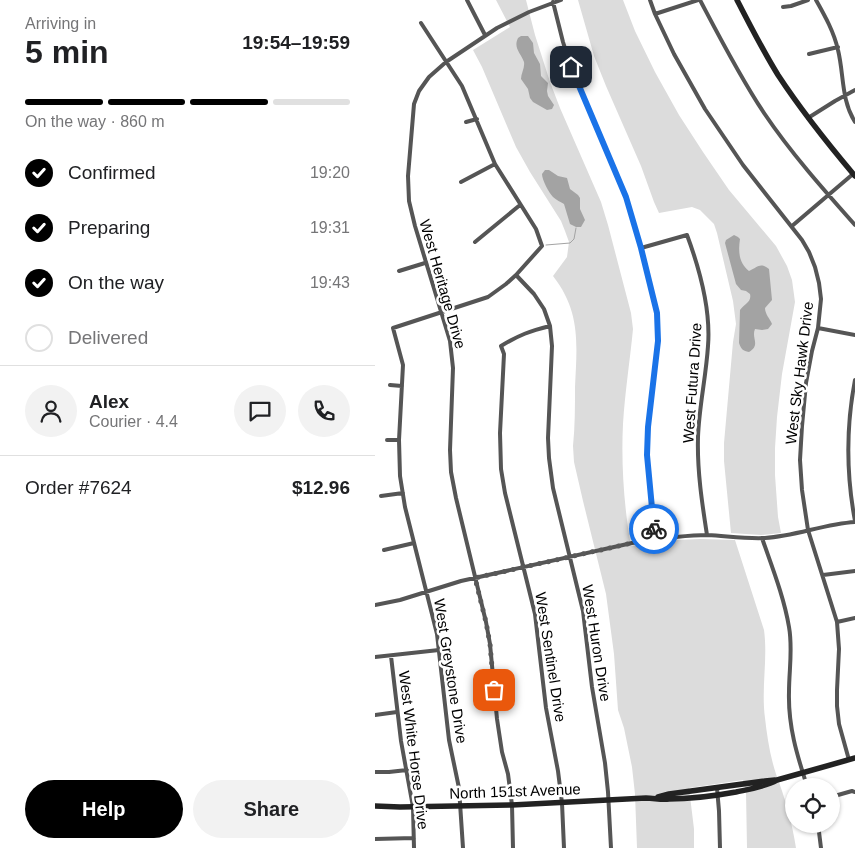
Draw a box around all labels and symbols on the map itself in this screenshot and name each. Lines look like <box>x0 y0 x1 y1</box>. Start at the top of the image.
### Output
pin <box>550 46 592 88</box>
street label: West Heritage Drive <box>416 217 470 351</box>
street label: West Sky Hawk Drive <box>782 301 816 445</box>
street label: West Futura Drive <box>679 322 705 444</box>
courier <box>629 504 679 554</box>
street label: West Huron Drive <box>579 583 615 703</box>
street label: West Sentinel Drive <box>532 591 570 723</box>
street label: West Greystone Drive <box>431 597 471 745</box>
pin <box>473 669 515 711</box>
street label: West White Horse Drive <box>396 670 432 830</box>
street label: North 151st Avenue <box>449 780 581 802</box>

